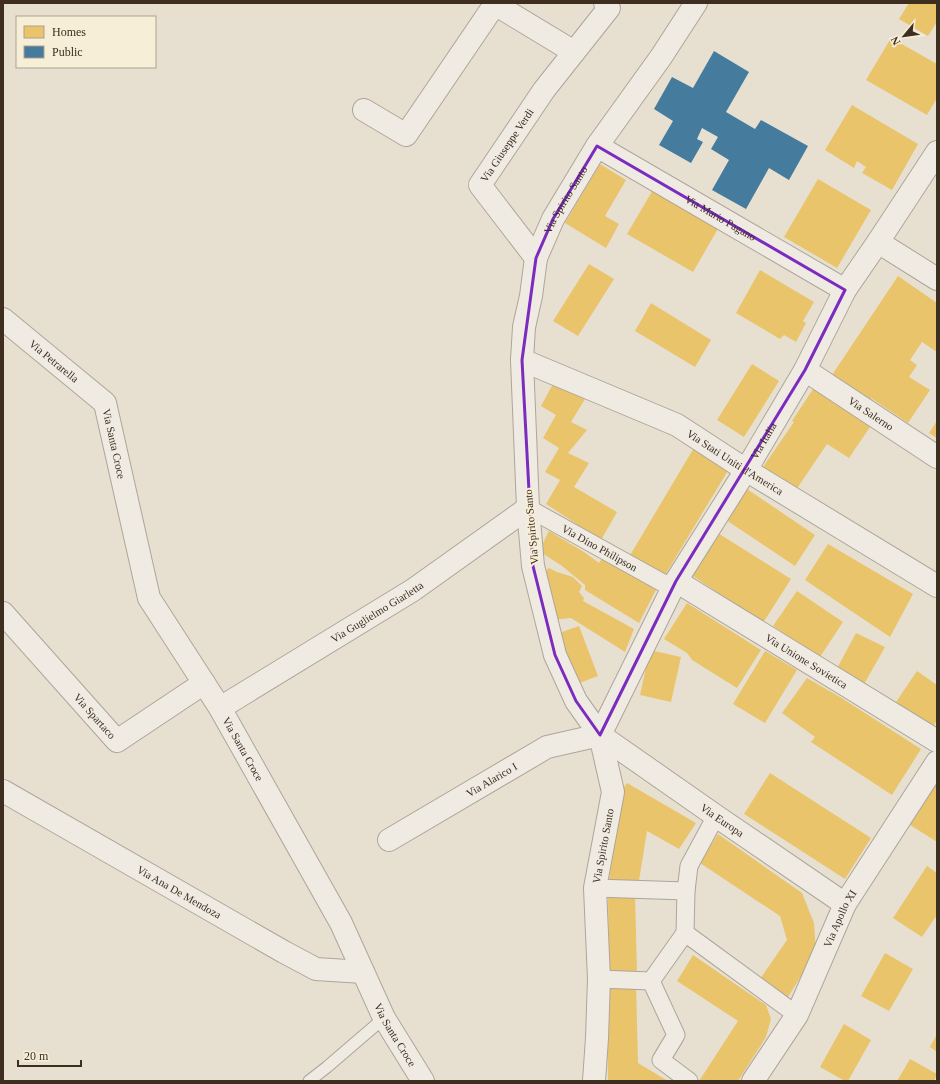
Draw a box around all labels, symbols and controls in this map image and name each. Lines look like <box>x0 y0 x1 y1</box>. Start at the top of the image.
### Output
legend <box>16 16 156 68</box>
north arrow <box>884 16 924 56</box>
text: Homes <box>52 25 86 39</box>
text: N <box>888 34 902 47</box>
text: Public <box>52 45 83 59</box>
street label: Via Giuseppe Verdi <box>478 106 536 184</box>
street label: Via Spirito Santo <box>541 164 590 235</box>
street label: Via Mario Pagano <box>683 193 759 243</box>
street label: Via Petrarella <box>27 337 81 385</box>
street label: Via Salerno <box>846 394 896 433</box>
street label: Via Santa Croce <box>100 408 128 480</box>
street label: Via Italia <box>748 420 779 461</box>
street label: Via Stati Uniti d'America <box>685 427 785 497</box>
street label: Via Spirito Santo <box>522 488 540 565</box>
street label: Via Dino Philipson <box>560 522 640 574</box>
street label: Via Guglielmo Giarletta <box>328 579 426 645</box>
street label: Via Unione Sovietica <box>763 631 850 691</box>
street label: Via Spartaco <box>72 691 118 742</box>
street label: Via Santa Croce <box>220 715 266 783</box>
street label: Via Alarico I <box>464 760 519 799</box>
street label: Via Europa <box>698 801 746 839</box>
street label: Via Spirito Santo <box>590 807 616 884</box>
street label: Via Ana De Mendoza <box>135 863 223 921</box>
street label: Via Apollo XI <box>821 887 859 949</box>
street label: Via Santa Croce <box>372 1001 419 1069</box>
scale bar <box>18 1042 81 1068</box>
text: 20 m <box>24 1049 49 1063</box>

